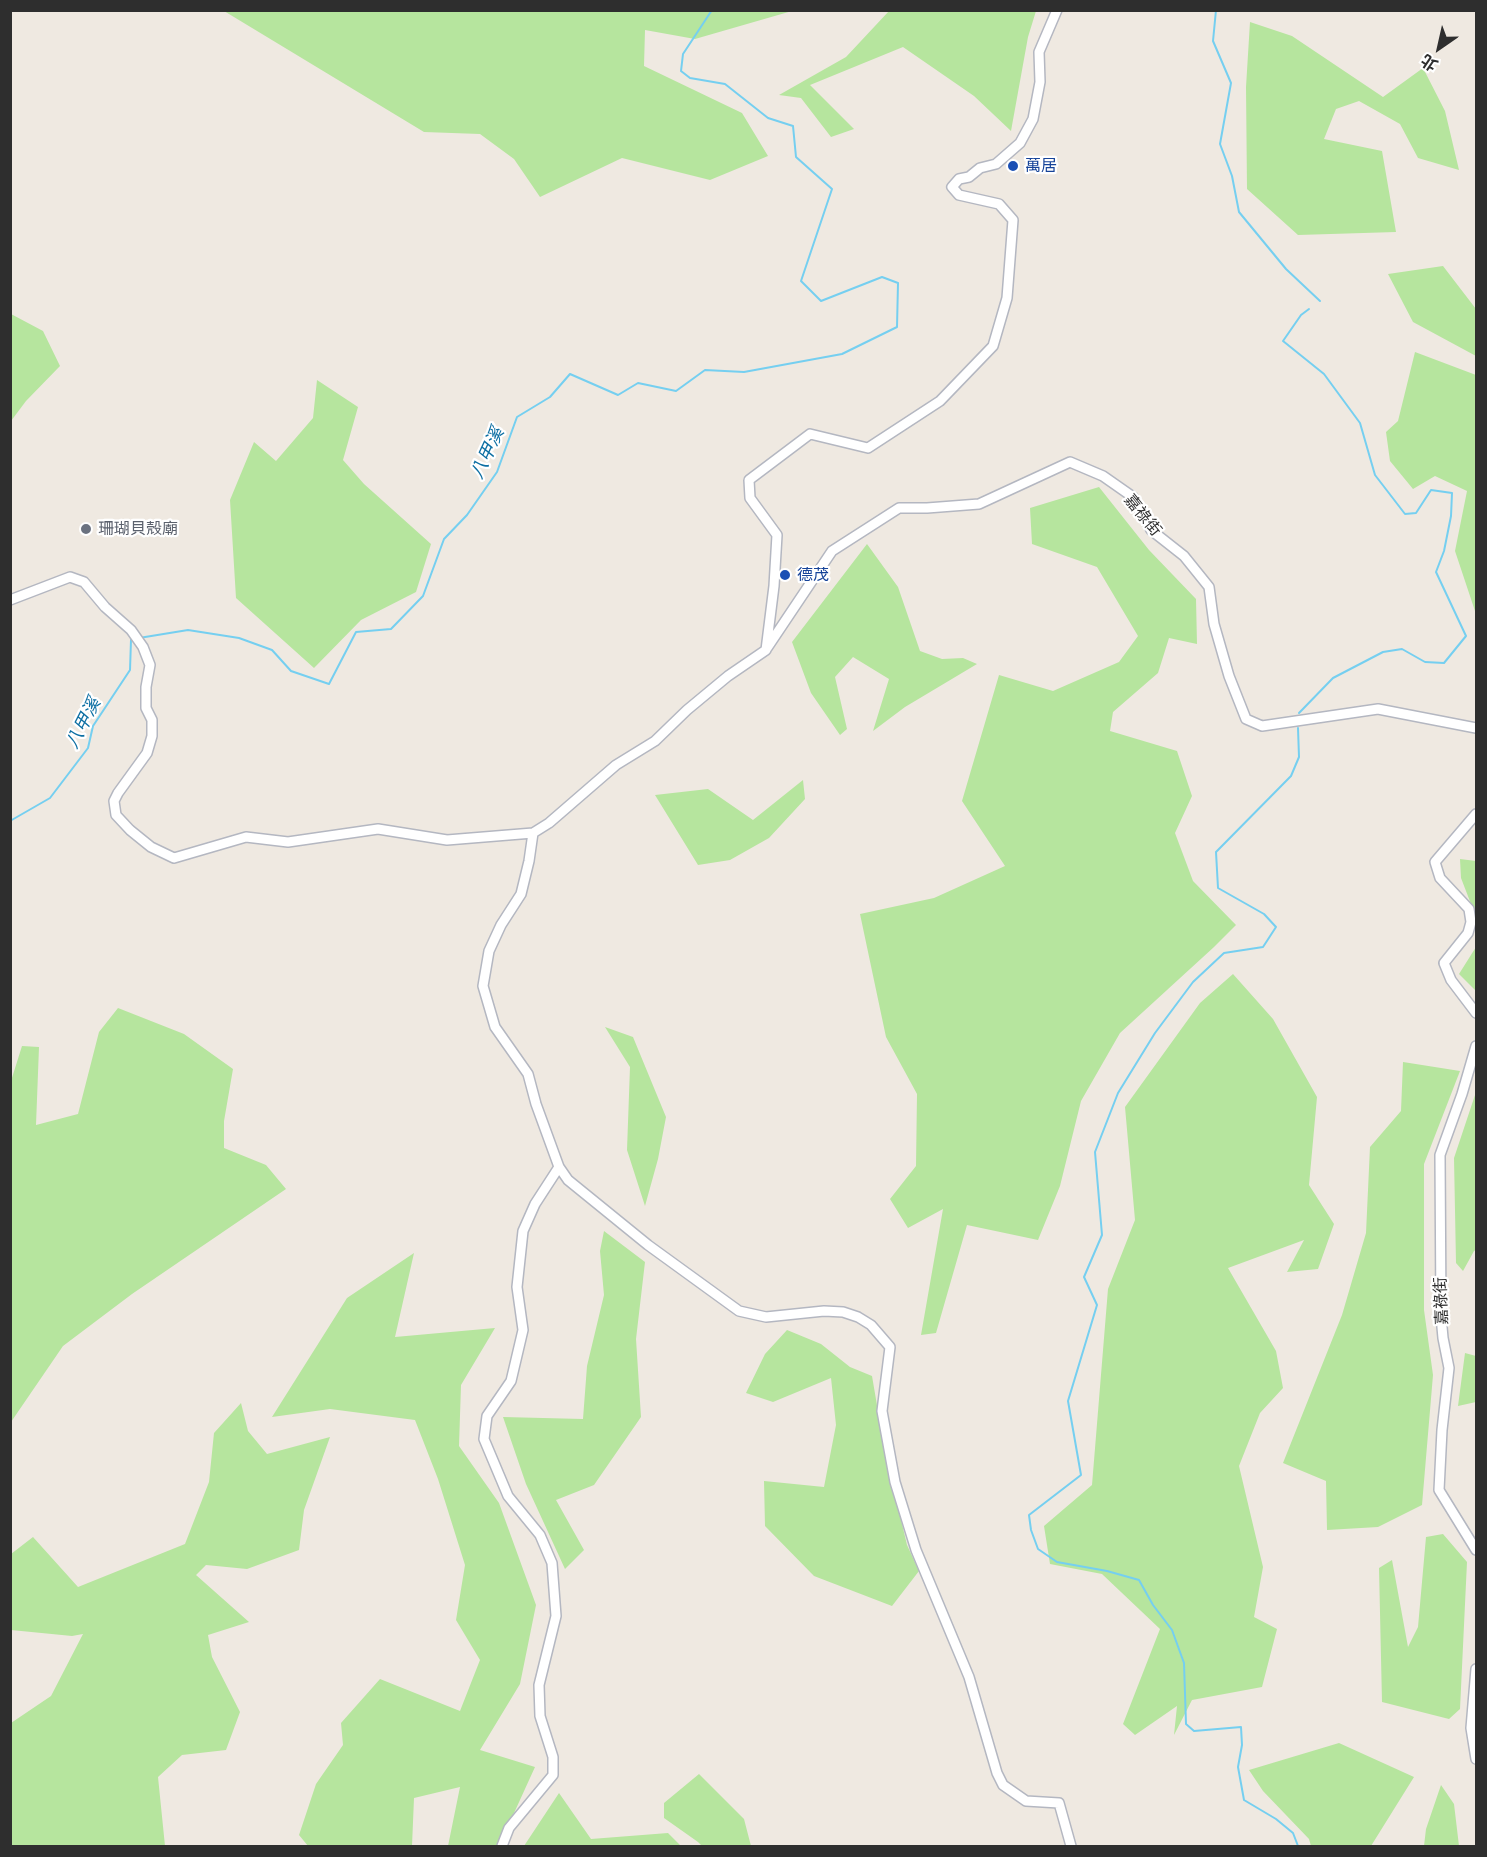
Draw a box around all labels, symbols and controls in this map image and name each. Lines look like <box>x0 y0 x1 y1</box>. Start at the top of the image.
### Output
north arrow <box>1409 18 1469 78</box>
text: 北 <box>1417 51 1441 76</box>
place label: 萬居 <box>1025 156 1057 176</box>
marker: 萬居 <box>1006 159 1020 173</box>
water label: 八甲溪 <box>466 424 508 482</box>
street label: 嘉祿街 <box>1120 490 1166 540</box>
place label: 珊瑚貝殼廟 <box>98 519 178 539</box>
marker: 珊瑚貝殼廟 <box>79 522 93 536</box>
place label: 德茂 <box>797 565 829 585</box>
marker: 德茂 <box>778 568 792 582</box>
water label: 八甲溪 <box>61 694 105 752</box>
street label: 嘉祿街 <box>1431 1277 1451 1325</box>

